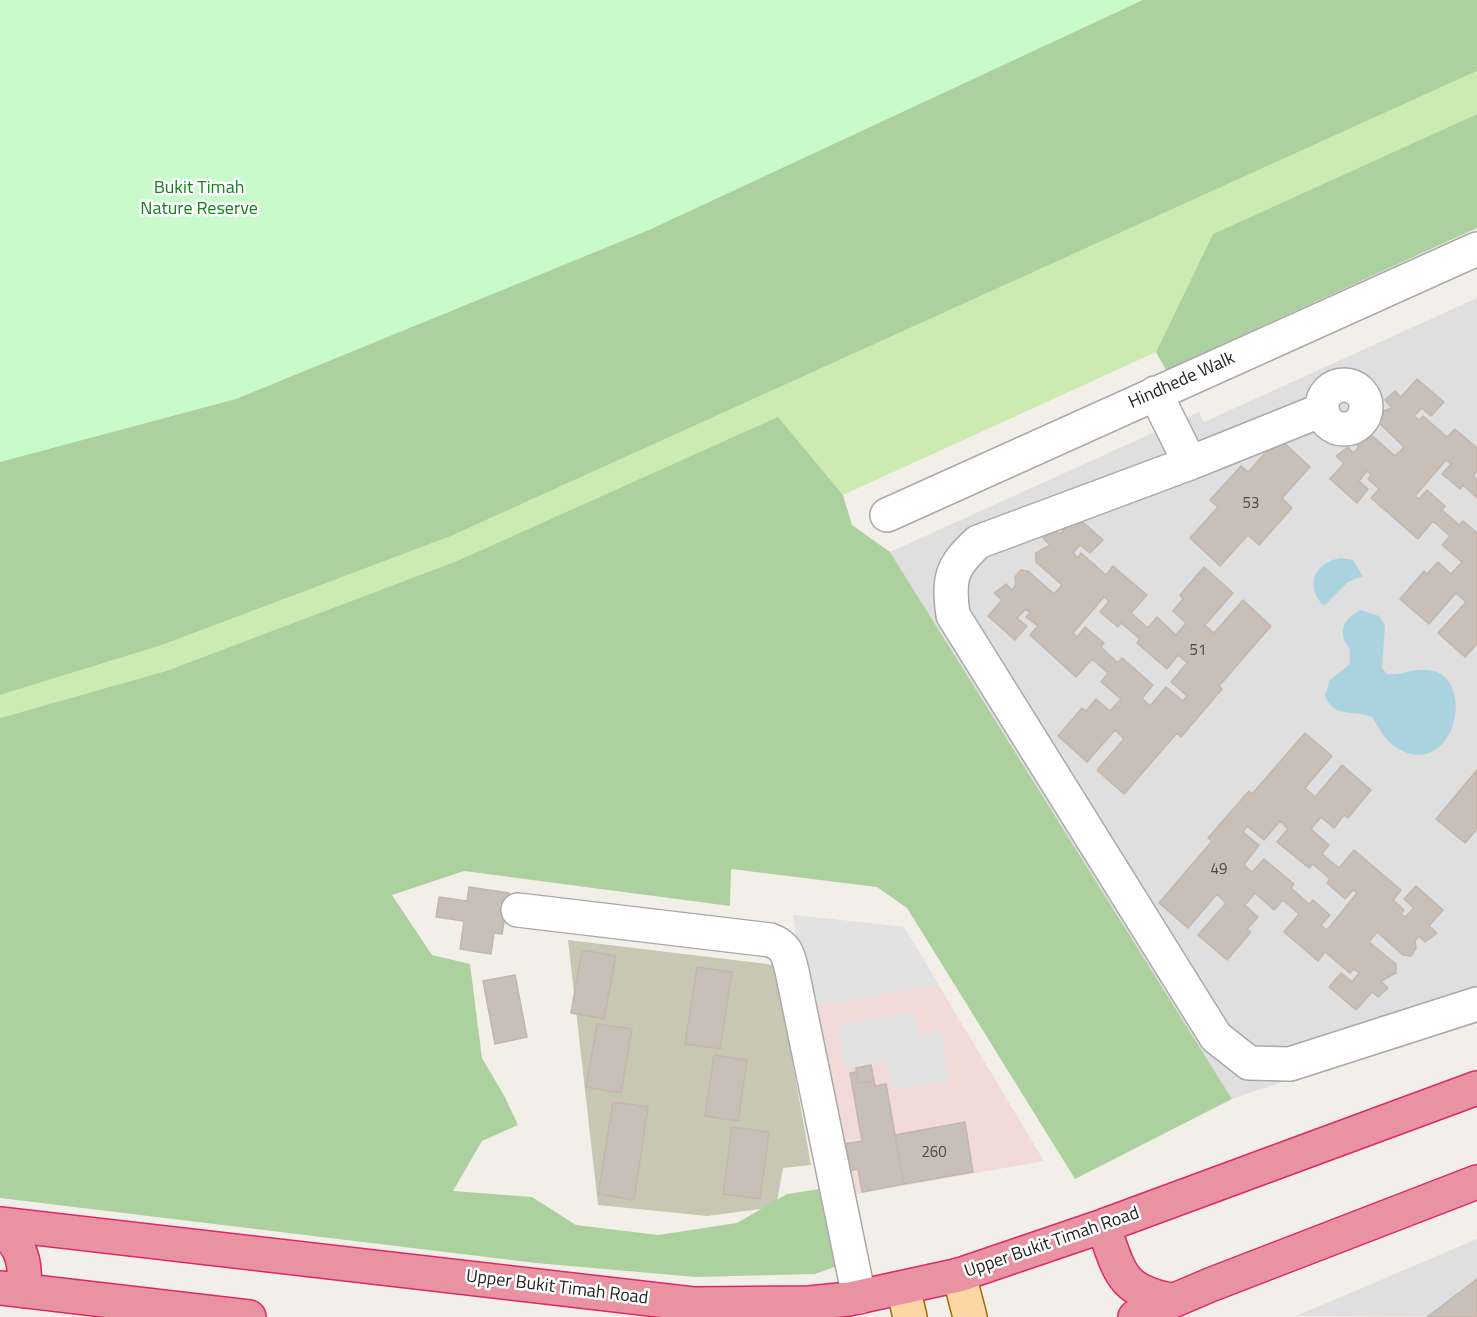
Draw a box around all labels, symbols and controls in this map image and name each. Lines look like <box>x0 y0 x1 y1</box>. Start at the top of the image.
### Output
park label: Bukit Timah Nature Reserve <box>140 178 258 220</box>
street label: Hindhede Walk <box>1125 348 1239 414</box>
house number: 53 <box>1243 495 1259 513</box>
house number: 51 <box>1190 642 1206 660</box>
house number: 49 <box>1211 861 1227 879</box>
house number: 260 <box>921 1144 947 1162</box>
street label: Upper Bukit Timah Road <box>962 1203 1142 1283</box>
street label: Upper Bukit Timah Road <box>465 1266 649 1310</box>

